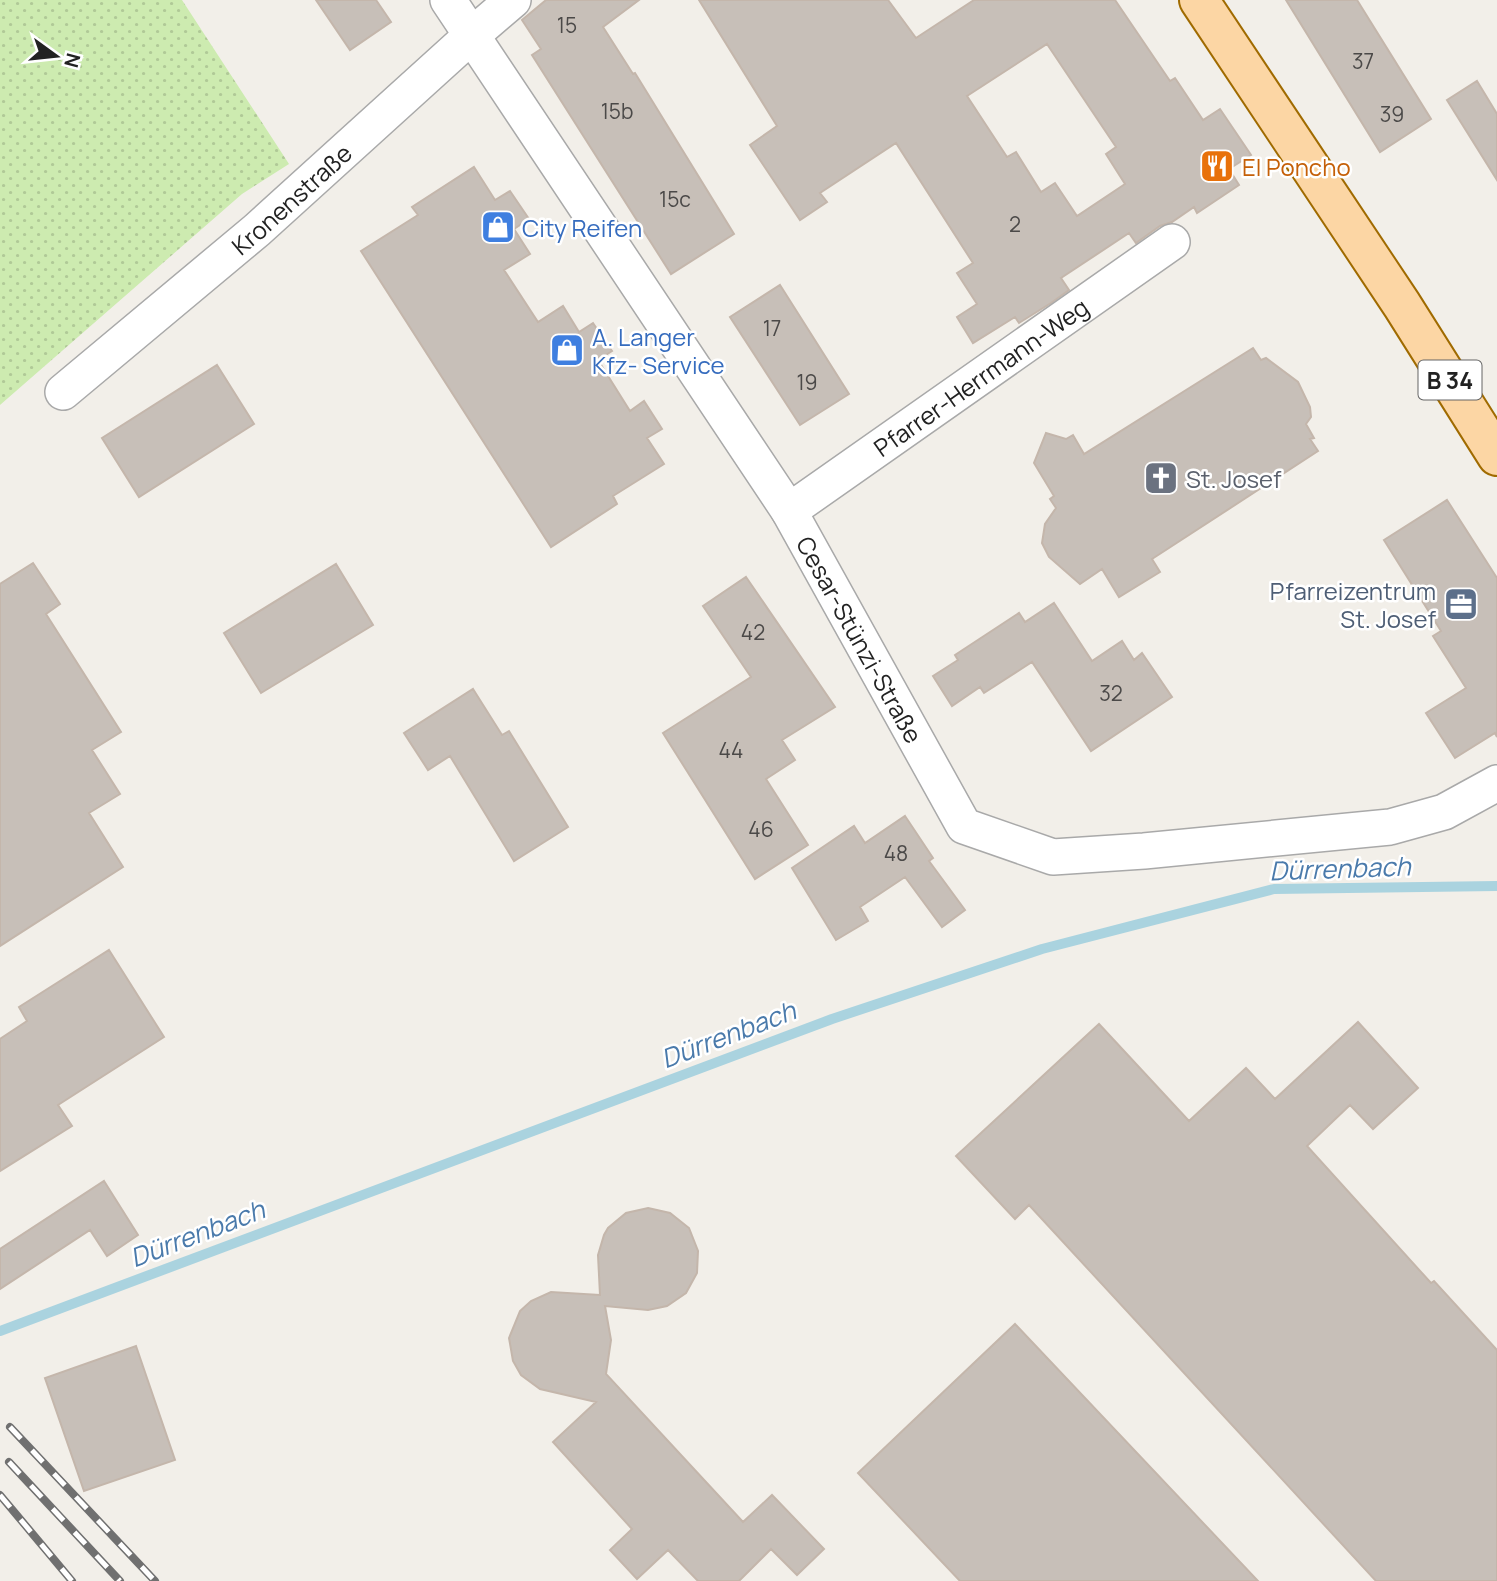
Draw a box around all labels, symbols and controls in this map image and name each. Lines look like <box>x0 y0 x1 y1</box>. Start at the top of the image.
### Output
house number: 15 <box>557 11 577 39</box>
north arrow <box>21 21 91 91</box>
house number: 37 <box>1352 47 1374 75</box>
text: N <box>58 50 87 70</box>
house number: 15b <box>601 97 633 125</box>
house number: 39 <box>1380 100 1404 128</box>
street label: Kronenstraße <box>224 136 358 261</box>
restaurant icon: El Poncho <box>1198 147 1236 185</box>
place label: El Poncho <box>1242 150 1351 183</box>
house number: 15c <box>659 185 691 213</box>
shop icon: City Reifen <box>479 208 517 246</box>
house number: 2 <box>1009 210 1021 238</box>
place label: City Reifen <box>522 211 642 244</box>
street label: Pfarrer-Herrmann-Weg <box>867 290 1094 463</box>
house number: 17 <box>763 314 781 342</box>
place label: A. Langer Kfz- Service <box>592 320 725 381</box>
shop icon: A. Langer Kfz- Service <box>548 331 586 369</box>
road number: B 34 <box>1418 360 1482 400</box>
house number: 19 <box>796 368 818 396</box>
church icon: St. Josef <box>1142 459 1180 497</box>
place label: St. Josef <box>1186 462 1282 495</box>
street label: Cesar-Stünzi-Straße <box>790 530 931 748</box>
place label: Pfarreizentrum St. Josef <box>1270 574 1436 635</box>
office icon: Pfarreizentrum St. Josef <box>1442 585 1480 623</box>
house number: 42 <box>741 618 765 646</box>
house number: 32 <box>1099 679 1123 707</box>
house number: 44 <box>719 736 743 764</box>
house number: 46 <box>748 815 774 843</box>
house number: 48 <box>884 839 908 867</box>
water label: Dürrenbach <box>1269 847 1413 888</box>
water label: Dürrenbach <box>656 991 802 1076</box>
water label: Dürrenbach <box>125 1190 271 1275</box>

